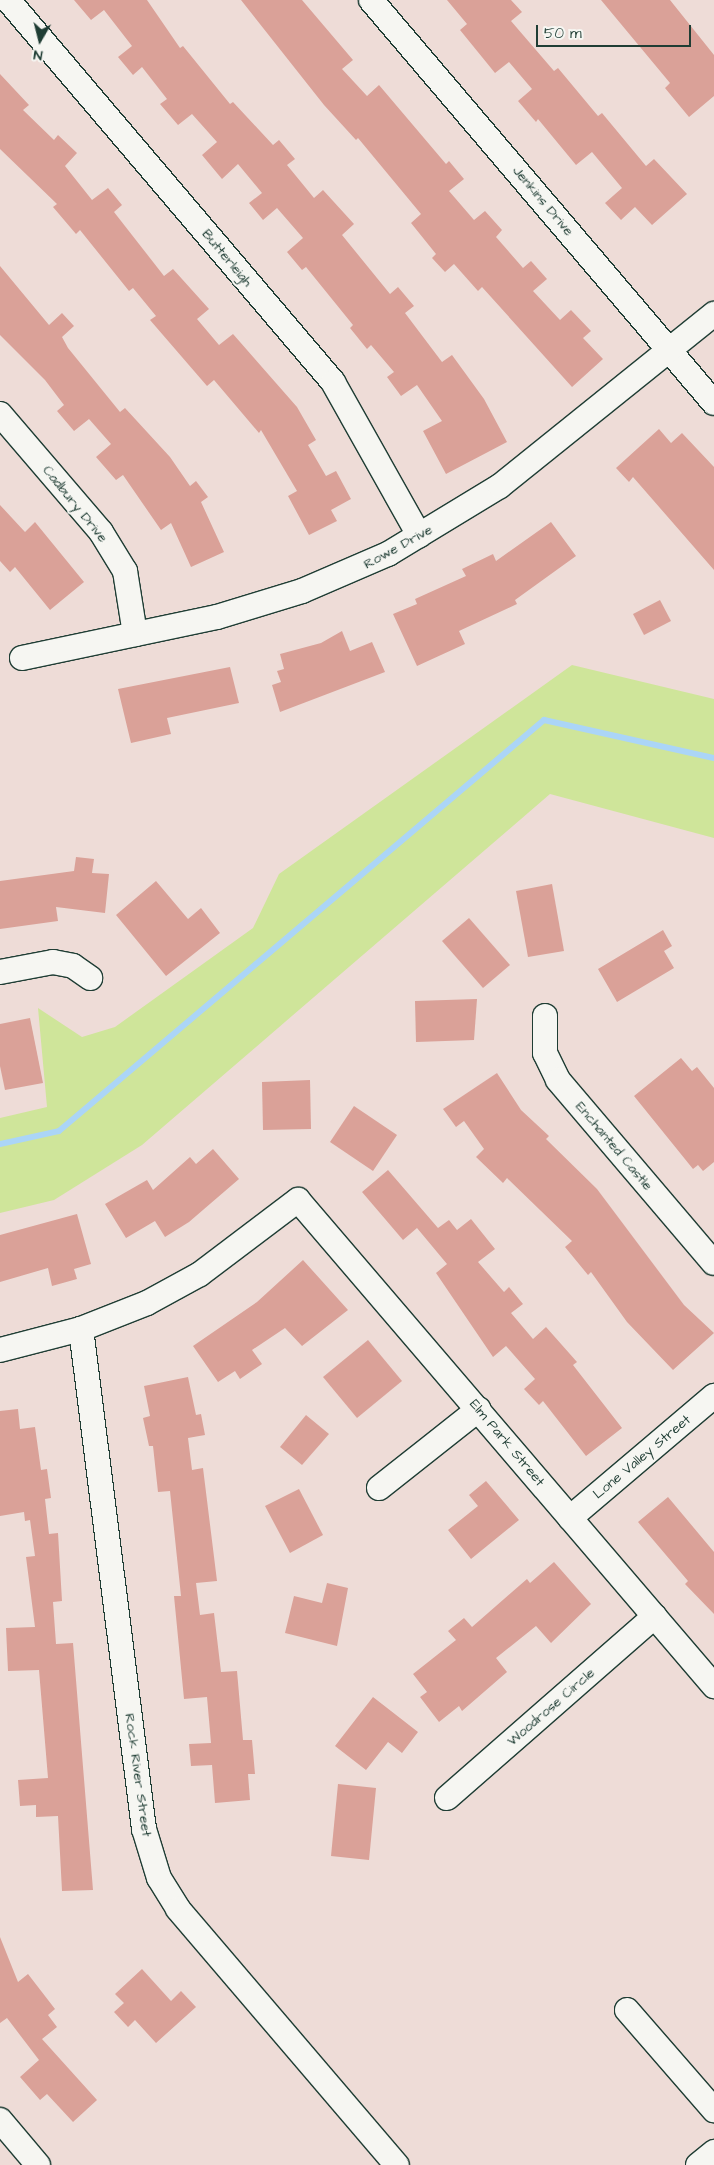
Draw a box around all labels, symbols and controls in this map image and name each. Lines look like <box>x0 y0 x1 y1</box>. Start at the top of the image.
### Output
north arrow <box>15 15 65 65</box>
scale bar <box>539 15 694 47</box>
text: 50 m <box>544 23 582 44</box>
text: N <box>32 44 44 65</box>
street label: Jenkins Drive <box>509 163 577 239</box>
street label: Butterleigh <box>198 226 256 290</box>
street label: Cadbury Drive <box>39 462 111 546</box>
street label: Rowe Drive <box>361 521 435 573</box>
street label: Enchanted Castle <box>572 1098 656 1194</box>
street label: Elm Park Street <box>466 1396 548 1490</box>
street label: Lone Valley Street <box>590 1411 694 1503</box>
street label: Woodrose Circle <box>504 1664 598 1750</box>
street label: Rock River Street <box>121 1712 155 1838</box>

